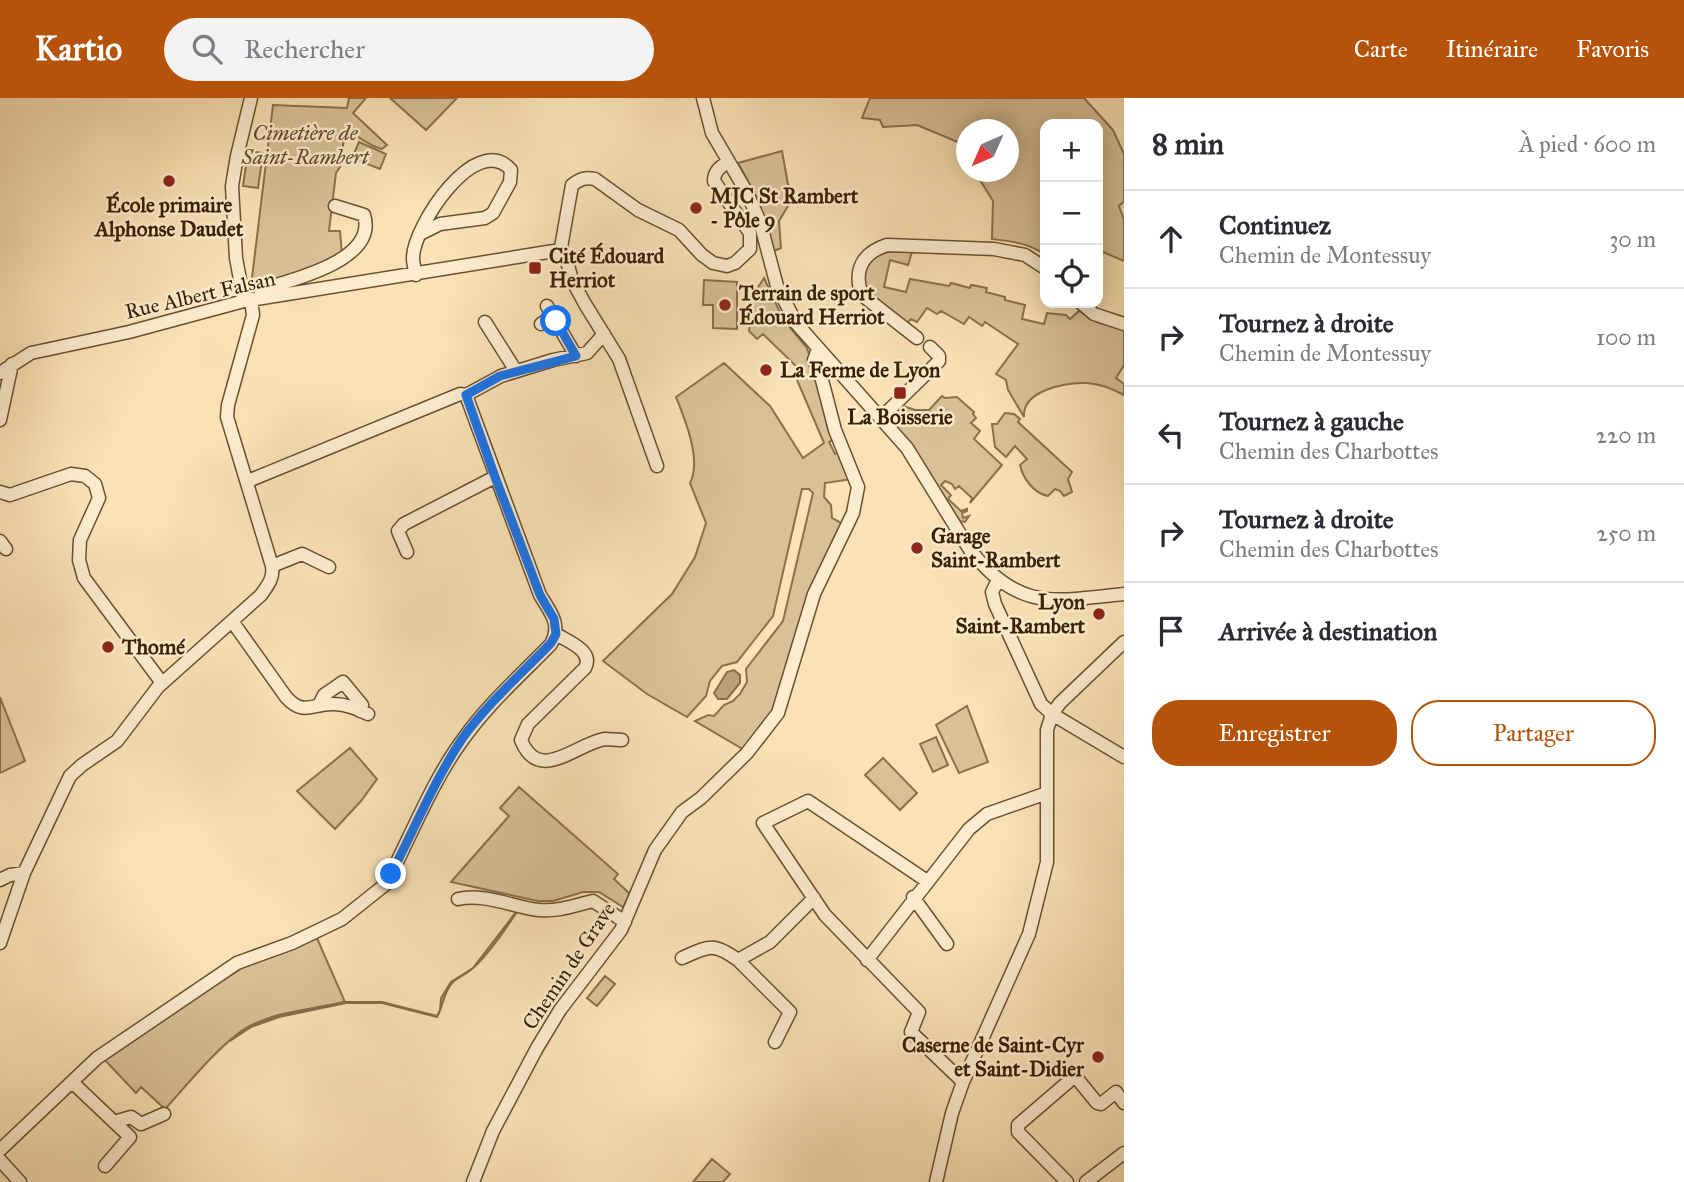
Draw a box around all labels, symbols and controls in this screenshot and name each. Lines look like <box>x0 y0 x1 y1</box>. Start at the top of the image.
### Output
search box <box>164 18 654 81</box>
text: Kartio <box>35 29 122 69</box>
icon: search <box>188 30 226 68</box>
text: Rechercher <box>244 33 365 65</box>
text: Carte <box>1354 34 1408 64</box>
text: Itinéraire <box>1446 34 1538 64</box>
text: Favoris <box>1576 34 1649 64</box>
north arrow <box>956 119 1019 182</box>
map controls <box>1040 119 1103 308</box>
button: + <box>1040 119 1103 182</box>
park label: Cimetière de Saint-Rambert <box>241 120 370 170</box>
text: 8 min <box>1152 126 1224 162</box>
text: À pied · 600 m <box>1519 130 1656 158</box>
marker: École primaire Alphonse Daudet <box>161 173 177 189</box>
button: − <box>1040 182 1103 245</box>
place label: MJC St Rambert - Pôle 9 <box>710 183 859 233</box>
place label: École primaire Alphonse Daudet <box>93 191 244 242</box>
marker: MJC St Rambert - Pôle 9 <box>688 200 704 216</box>
text: Continuez <box>1219 209 1331 241</box>
icon: ahead <box>1152 220 1190 258</box>
text: 30 m <box>1609 225 1656 253</box>
text: Chemin de Montessuy <box>1219 241 1431 269</box>
place label: Cité Édouard Herriot <box>549 242 665 293</box>
button: locate <box>1040 245 1103 308</box>
marker: Cité Édouard Herriot <box>527 260 543 276</box>
street label: Rue Albert Falsan <box>122 265 278 325</box>
place label: Terrain de sport Édouard Herriot <box>738 280 885 330</box>
marker: Terrain de sport Édouard Herriot <box>717 297 733 313</box>
route start <box>540 305 571 336</box>
text: Tournez à droite <box>1219 307 1394 339</box>
icon: right <box>1152 318 1190 356</box>
text: 100 m <box>1596 323 1656 351</box>
text: Chemin de Montessuy <box>1219 339 1431 367</box>
place label: La Ferme de Lyon <box>780 357 941 383</box>
marker: La Ferme de Lyon <box>758 362 774 378</box>
marker: La Boisserie <box>892 385 908 401</box>
place label: La Boisserie <box>847 404 953 430</box>
text: Tournez à gauche <box>1219 405 1404 437</box>
icon: left <box>1152 416 1190 454</box>
text: 220 m <box>1596 421 1656 449</box>
text: Chemin des Charbottes <box>1219 437 1438 465</box>
text: Tournez à droite <box>1219 503 1394 535</box>
icon: right <box>1152 514 1190 552</box>
text: 250 m <box>1596 519 1656 547</box>
place label: Garage Saint-Rambert <box>931 523 1061 573</box>
text: Chemin des Charbottes <box>1219 535 1438 563</box>
marker: Garage Saint-Rambert <box>909 540 925 556</box>
place label: Lyon Saint-Rambert <box>956 589 1086 639</box>
marker: Lyon Saint-Rambert <box>1091 606 1107 622</box>
icon: arrive <box>1152 612 1190 650</box>
text: Arrivée à destination <box>1219 615 1437 647</box>
place label: Thomé <box>121 634 185 660</box>
marker: Thomé <box>100 639 116 655</box>
button: Enregistrer <box>1152 700 1397 766</box>
button: Partager <box>1411 700 1656 766</box>
route end <box>375 858 406 889</box>
street label: Chemin de Grave <box>517 897 621 1035</box>
place label: Caserne de Saint-Cyr et Saint-Didier <box>902 1032 1085 1082</box>
marker: Caserne de Saint-Cyr et Saint-Didier <box>1090 1049 1106 1065</box>

